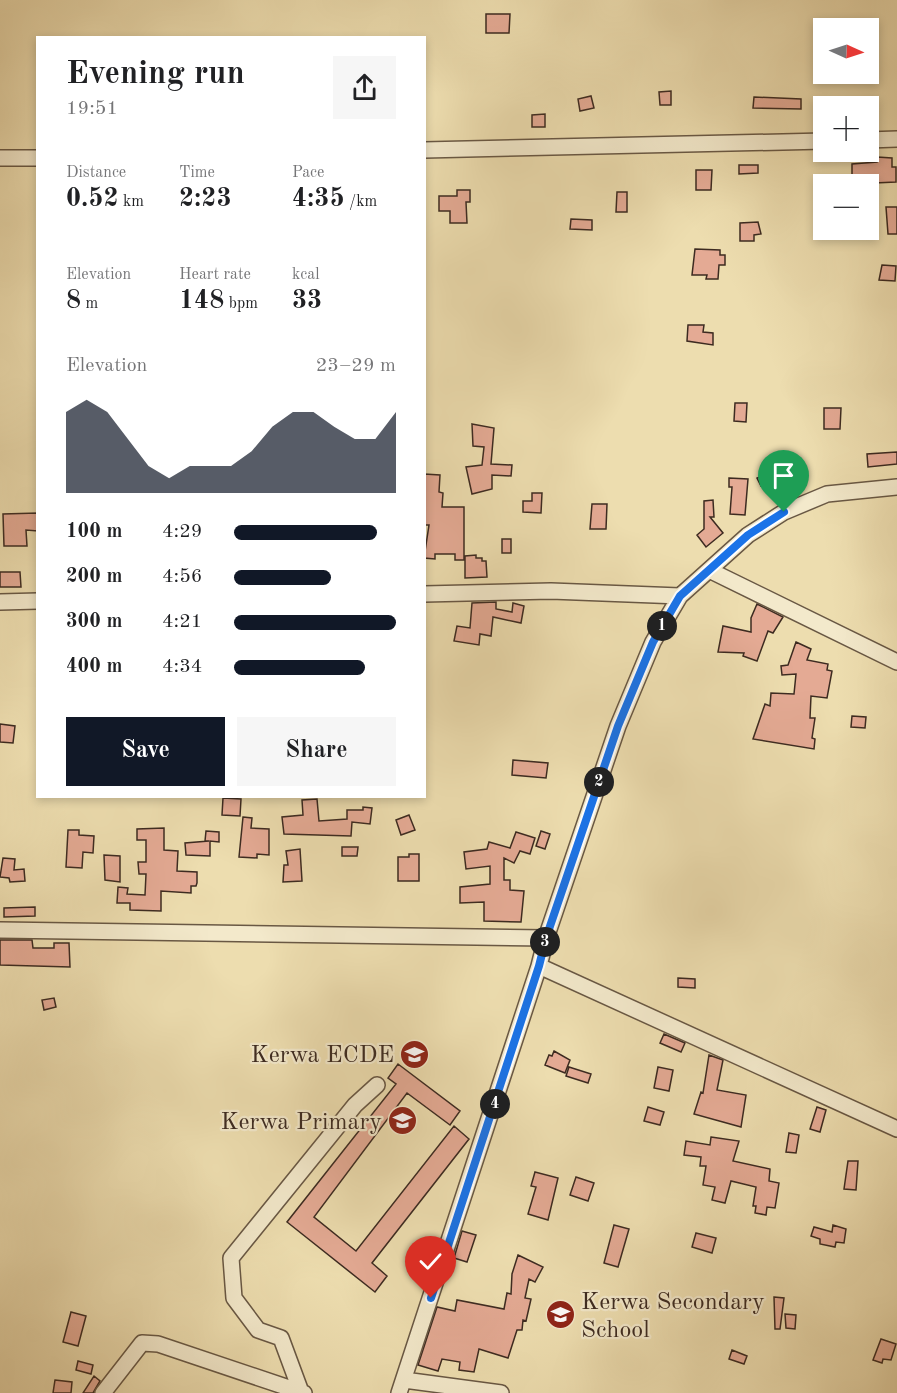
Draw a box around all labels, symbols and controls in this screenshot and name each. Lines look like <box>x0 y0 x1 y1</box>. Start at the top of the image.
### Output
north arrow <box>813 18 879 84</box>
map controls <box>813 18 879 240</box>
button: share <box>333 56 396 119</box>
text: Evening run <box>66 58 245 91</box>
button: + <box>813 96 879 162</box>
text: 19:51 <box>66 99 118 119</box>
text: Distance <box>66 165 126 181</box>
text: Time <box>179 165 215 181</box>
text: Pace <box>292 165 324 181</box>
button: − <box>813 174 879 240</box>
text: 0.52 <box>66 186 119 212</box>
text: 2:23 <box>179 186 232 212</box>
text: 4:35 <box>292 186 345 212</box>
text: km <box>119 194 144 210</box>
text: /km <box>345 194 377 210</box>
text: Elevation <box>66 267 131 283</box>
text: Heart rate <box>179 267 251 283</box>
text: kcal <box>292 267 320 283</box>
text: 8 <box>66 288 81 314</box>
text: 148 <box>179 288 224 314</box>
text: 33 <box>292 288 322 314</box>
text: m <box>81 296 98 312</box>
text: bpm <box>224 296 258 312</box>
text: Elevation <box>66 356 147 376</box>
text: 23–29 m <box>316 356 396 376</box>
pin <box>758 450 809 512</box>
icon: arrive <box>767 459 800 492</box>
text: 100 m <box>66 522 122 542</box>
text: 4:29 <box>162 522 202 542</box>
text: 200 m <box>66 567 122 587</box>
text: 4:56 <box>162 567 202 587</box>
pin: 1 <box>647 611 677 641</box>
text: 300 m <box>66 612 122 632</box>
text: 4:21 <box>162 612 202 632</box>
text: 1 <box>657 618 667 634</box>
text: 400 m <box>66 657 122 677</box>
text: 4:34 <box>162 657 202 677</box>
button: Save <box>66 717 225 786</box>
button: Share <box>237 717 396 786</box>
pin: 2 <box>584 767 614 797</box>
text: 2 <box>594 774 604 790</box>
pin: 3 <box>530 927 560 957</box>
text: 3 <box>540 934 550 950</box>
school or university icon: Kerwa ECDE <box>399 1038 431 1070</box>
place label: Kerwa ECDE <box>251 1044 394 1068</box>
pin: 4 <box>480 1089 510 1119</box>
text: 4 <box>490 1096 500 1112</box>
school or university icon: Kerwa Primary <box>387 1105 419 1137</box>
place label: Kerwa Primary <box>220 1111 382 1135</box>
pin <box>405 1236 456 1298</box>
icon: check <box>414 1245 447 1278</box>
place label: Kerwa Secondary School <box>581 1291 765 1343</box>
school or university icon: Kerwa Secondary School <box>544 1299 576 1331</box>

